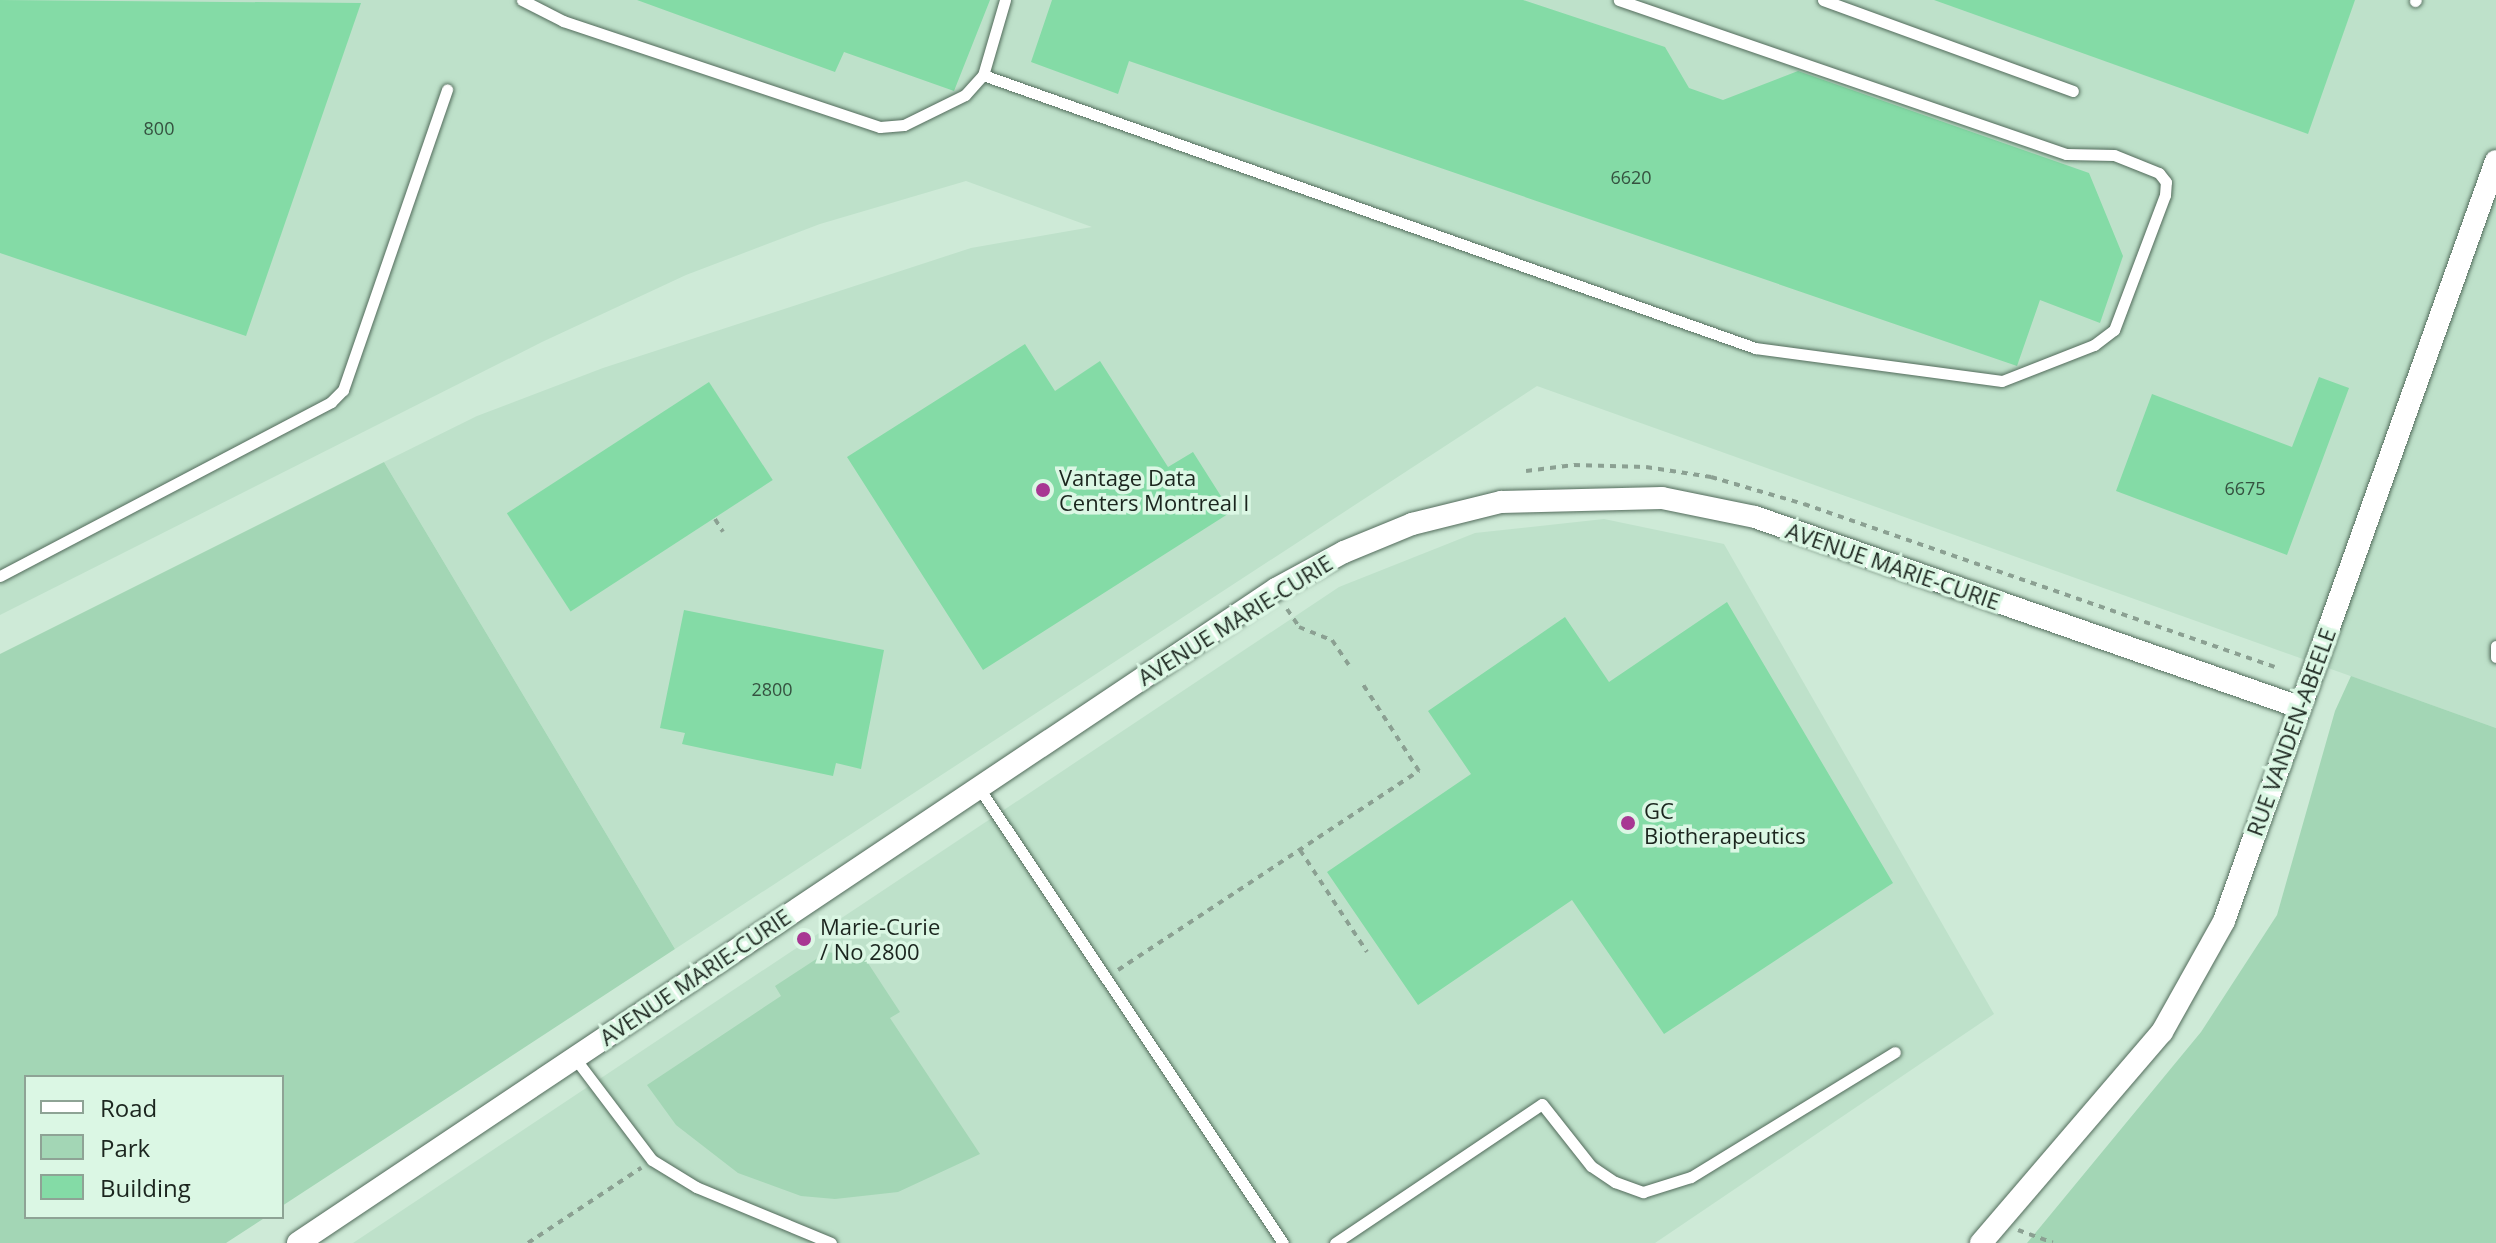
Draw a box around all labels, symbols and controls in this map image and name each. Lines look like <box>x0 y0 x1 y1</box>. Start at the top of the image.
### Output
house number: 800 <box>144 117 174 139</box>
house number: 6620 <box>1610 166 1652 188</box>
place label: Vantage Data Centers Montreal I <box>1059 464 1249 516</box>
house number: 6675 <box>2224 477 2266 499</box>
marker: Vantage Data Centers Montreal I <box>1034 481 1052 499</box>
street label: AVENUE MARIE-CURIE <box>1783 517 2003 615</box>
street label: AVENUE MARIE-CURIE <box>1133 549 1337 691</box>
street label: RUE VANDEN-ABEELE <box>2241 624 2341 840</box>
house number: 2800 <box>751 678 793 700</box>
place label: GC Biotherapeutics <box>1644 797 1806 848</box>
marker: GC Biotherapeutics <box>1619 814 1637 832</box>
street label: AVENUE MARIE-CURIE <box>595 903 795 1051</box>
place label: Marie-Curie / No 2800 <box>820 913 940 964</box>
marker: Marie-Curie / No 2800 <box>795 930 813 948</box>
legend <box>24 1075 284 1219</box>
text: Road <box>100 1091 157 1124</box>
text: Park <box>100 1131 150 1164</box>
text: Building <box>100 1171 191 1204</box>

